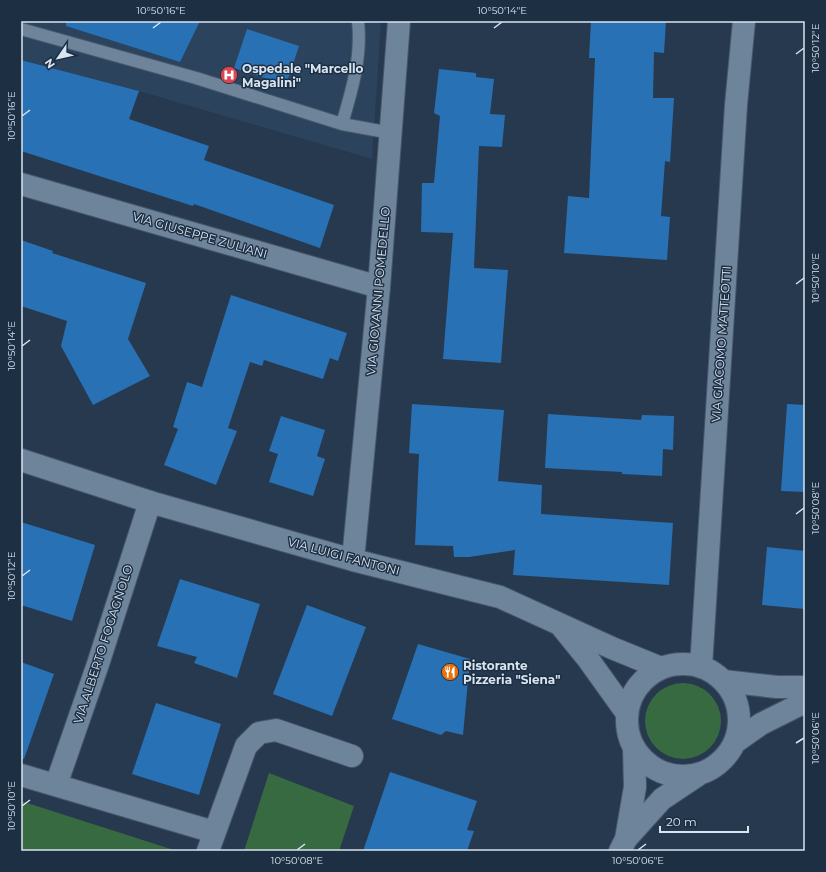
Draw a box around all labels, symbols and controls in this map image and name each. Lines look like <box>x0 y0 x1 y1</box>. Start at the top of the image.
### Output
text: 10°50'16"E <box>136 4 186 17</box>
text: 10°50'14"E <box>477 4 527 17</box>
text: 10°50'12"E <box>809 23 822 73</box>
north arrow <box>38 38 78 78</box>
text: N <box>41 56 58 71</box>
place label: Ospedale "Marcello Magalini" <box>242 61 364 90</box>
hospital icon: Ospedale "Marcello Magalini" <box>219 65 239 85</box>
text: 10°50'16"E <box>5 91 18 141</box>
street label: VIA GIOVANNI POMEDELLO <box>363 206 393 376</box>
street label: VIA GIUSEPPE ZULIANI <box>131 209 269 261</box>
text: 10°50'10"E <box>809 253 822 303</box>
street label: VIA GIACOMO MATTEOTTI <box>708 265 734 423</box>
text: 10°50'14"E <box>5 321 18 371</box>
text: 10°50'08"E <box>809 481 822 534</box>
street label: VIA LUIGI FANTONI <box>286 534 402 578</box>
text: 10°50'12"E <box>5 551 18 601</box>
street label: VIA ALBERTO FOGAGNOLO <box>70 563 136 725</box>
place label: Ristorante Pizzeria "Siena" <box>463 658 560 687</box>
restaurant icon: Ristorante Pizzeria "Siena" <box>440 662 460 682</box>
text: 10°50'06"E <box>809 712 822 764</box>
text: 10°50'10"E <box>5 781 18 831</box>
scale bar <box>660 808 748 834</box>
text: 20 m <box>666 814 697 829</box>
text: 10°50'08"E <box>271 854 324 867</box>
text: 10°50'06"E <box>612 854 664 867</box>

